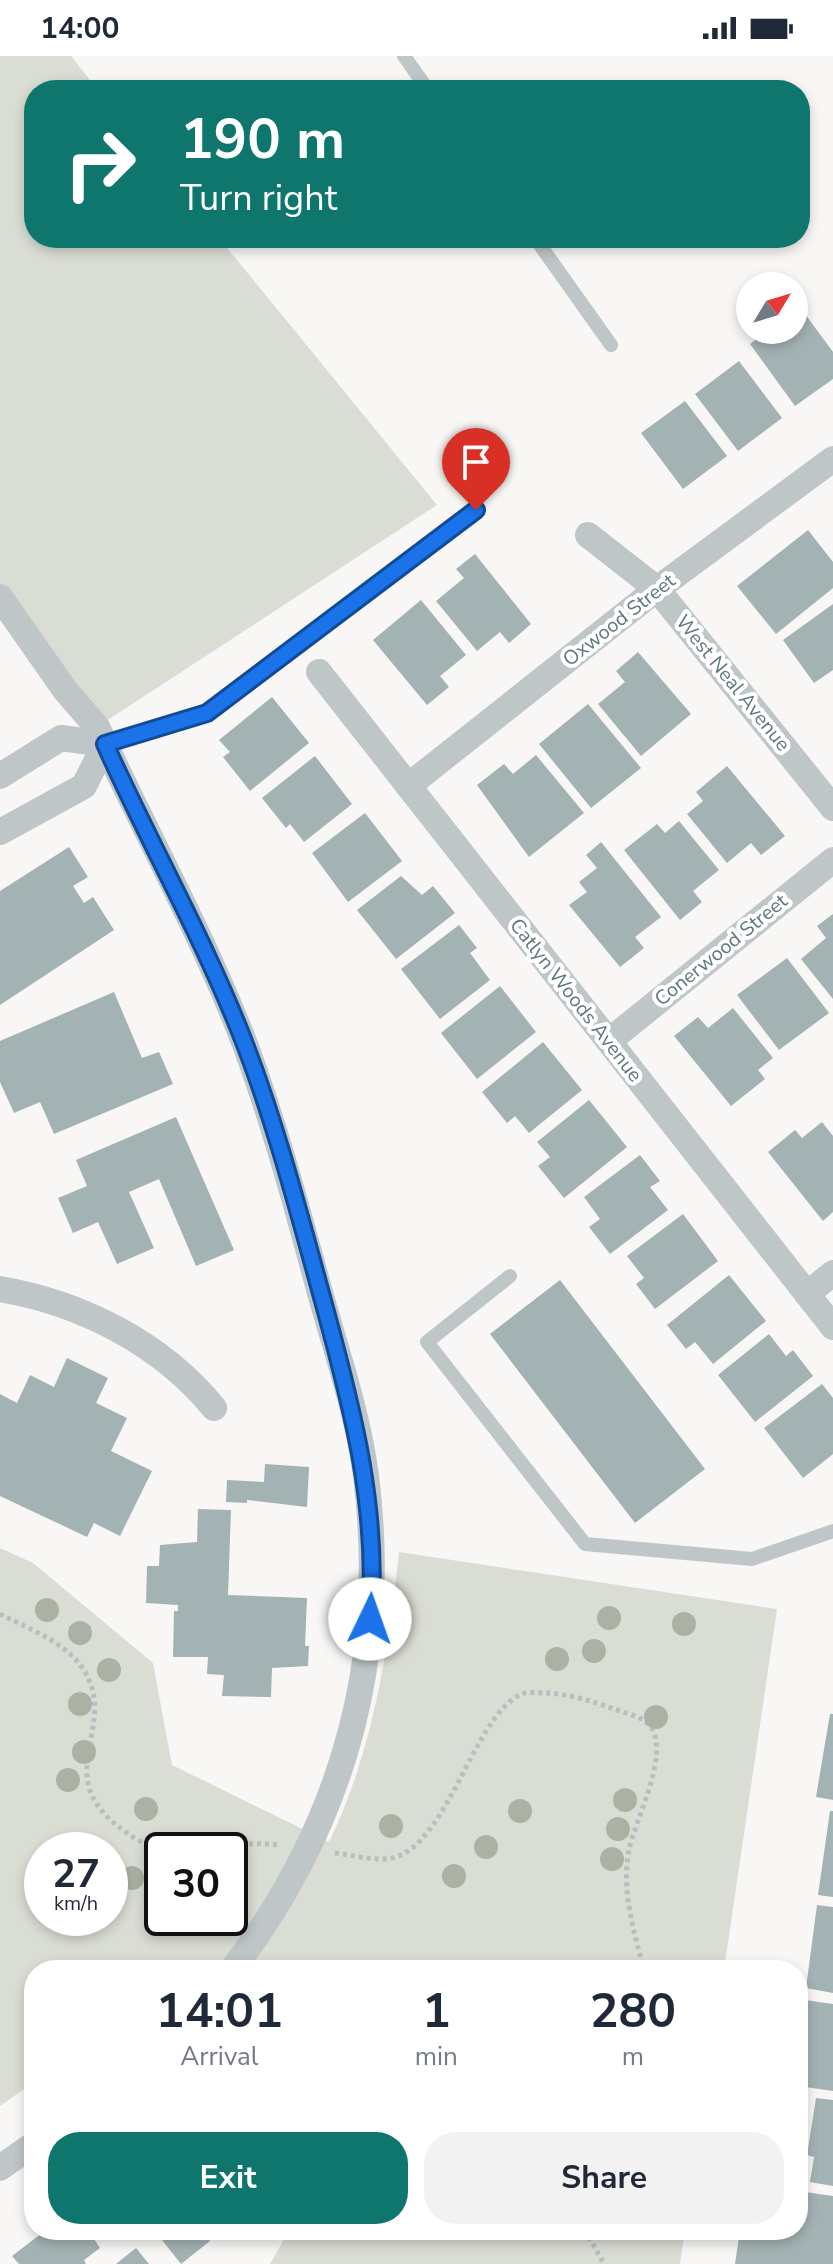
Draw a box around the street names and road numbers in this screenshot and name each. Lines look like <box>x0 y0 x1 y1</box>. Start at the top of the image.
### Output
street label: Oxwood Street <box>557 567 682 672</box>
street label: West Neal Avenue <box>670 609 796 757</box>
street label: Conerwood Street <box>649 887 794 1012</box>
street label: Catlyn Woods Avenue <box>504 913 648 1087</box>

